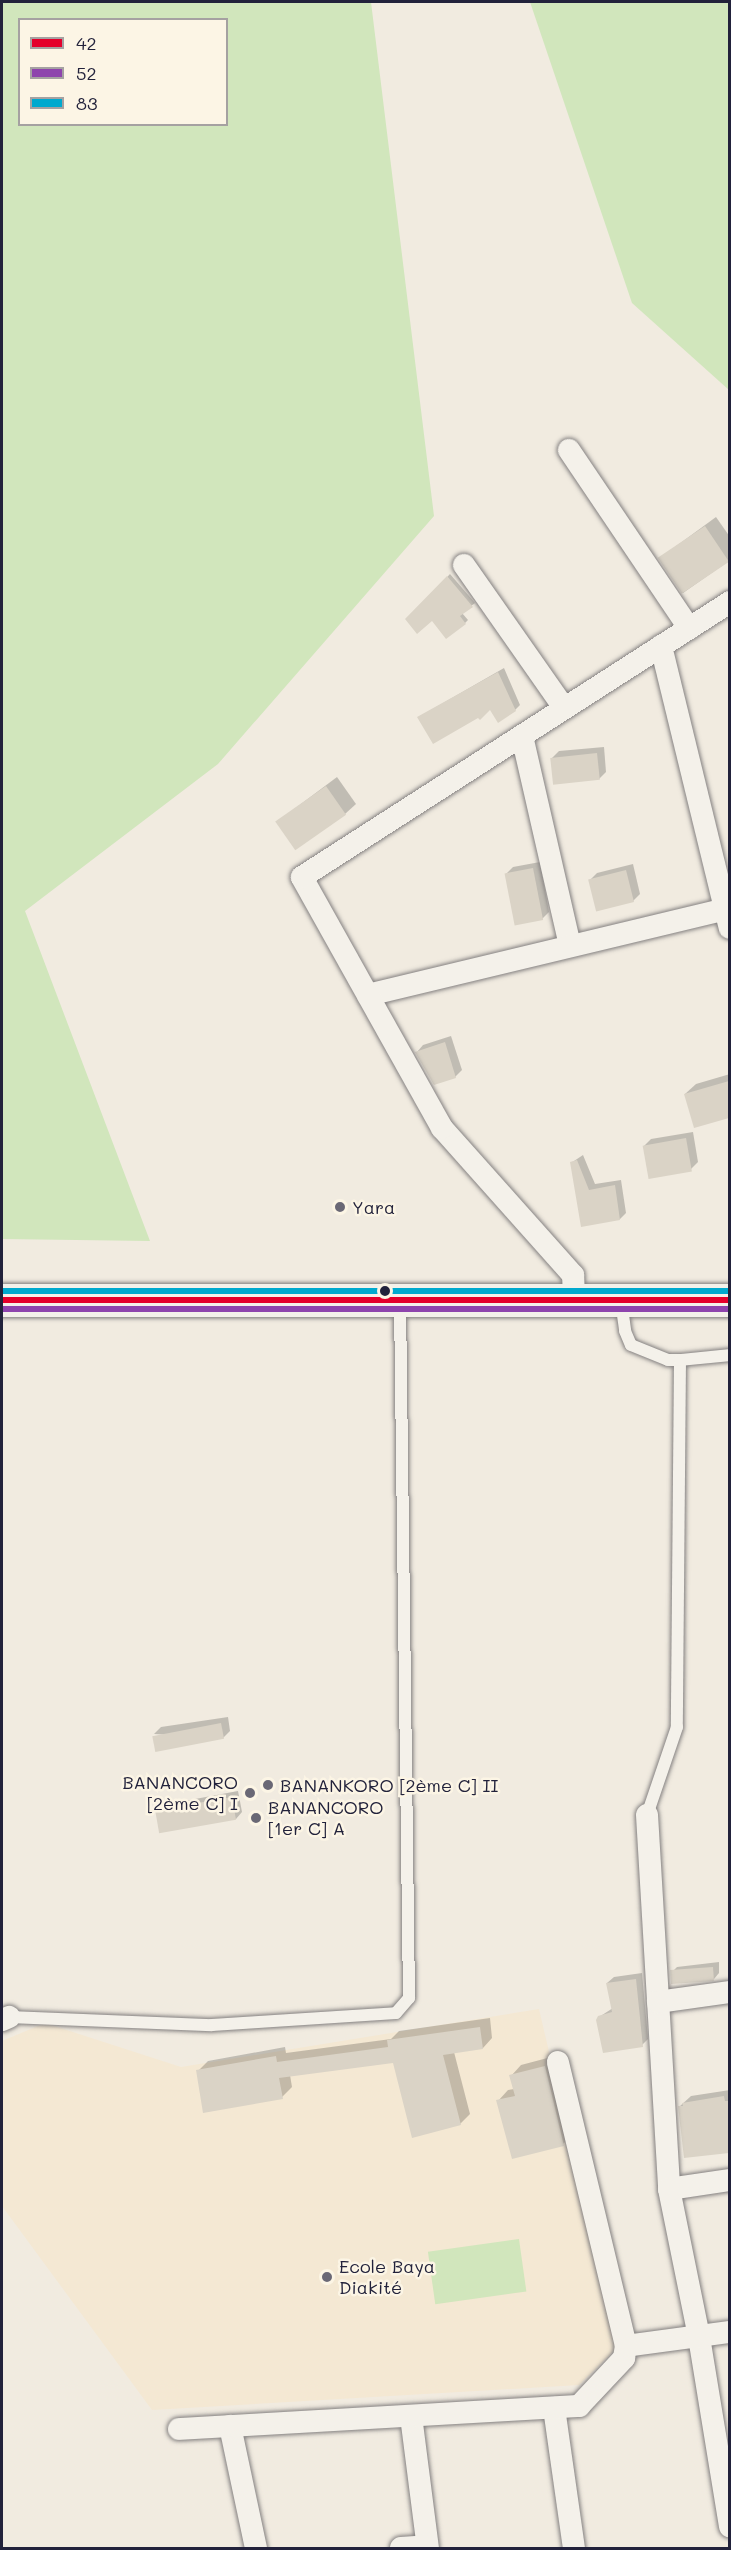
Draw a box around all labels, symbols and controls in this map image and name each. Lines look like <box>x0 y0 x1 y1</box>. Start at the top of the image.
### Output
legend <box>18 18 228 126</box>
text: 42 <box>76 31 97 55</box>
text: 52 <box>76 61 97 85</box>
text: 83 <box>76 91 97 115</box>
place label: Yara <box>352 1196 395 1218</box>
marker: Yara <box>333 1200 347 1214</box>
unlabelled marker <box>379 1285 391 1297</box>
place label: BANANCORO [2ème C] I <box>122 1772 238 1814</box>
place label: BANANKORO [2ème C] II <box>280 1774 498 1796</box>
marker: BANANKORO [2ème C] II <box>261 1778 275 1792</box>
marker: BANANCORO [2ème C] I <box>243 1786 257 1800</box>
place label: BANANCORO [1er C] A <box>268 1797 384 1840</box>
marker: BANANCORO [1er C] A <box>249 1811 263 1825</box>
place label: Ecole Baya Diakité <box>339 2256 435 2298</box>
marker: Ecole Baya Diakité <box>320 2270 334 2284</box>

